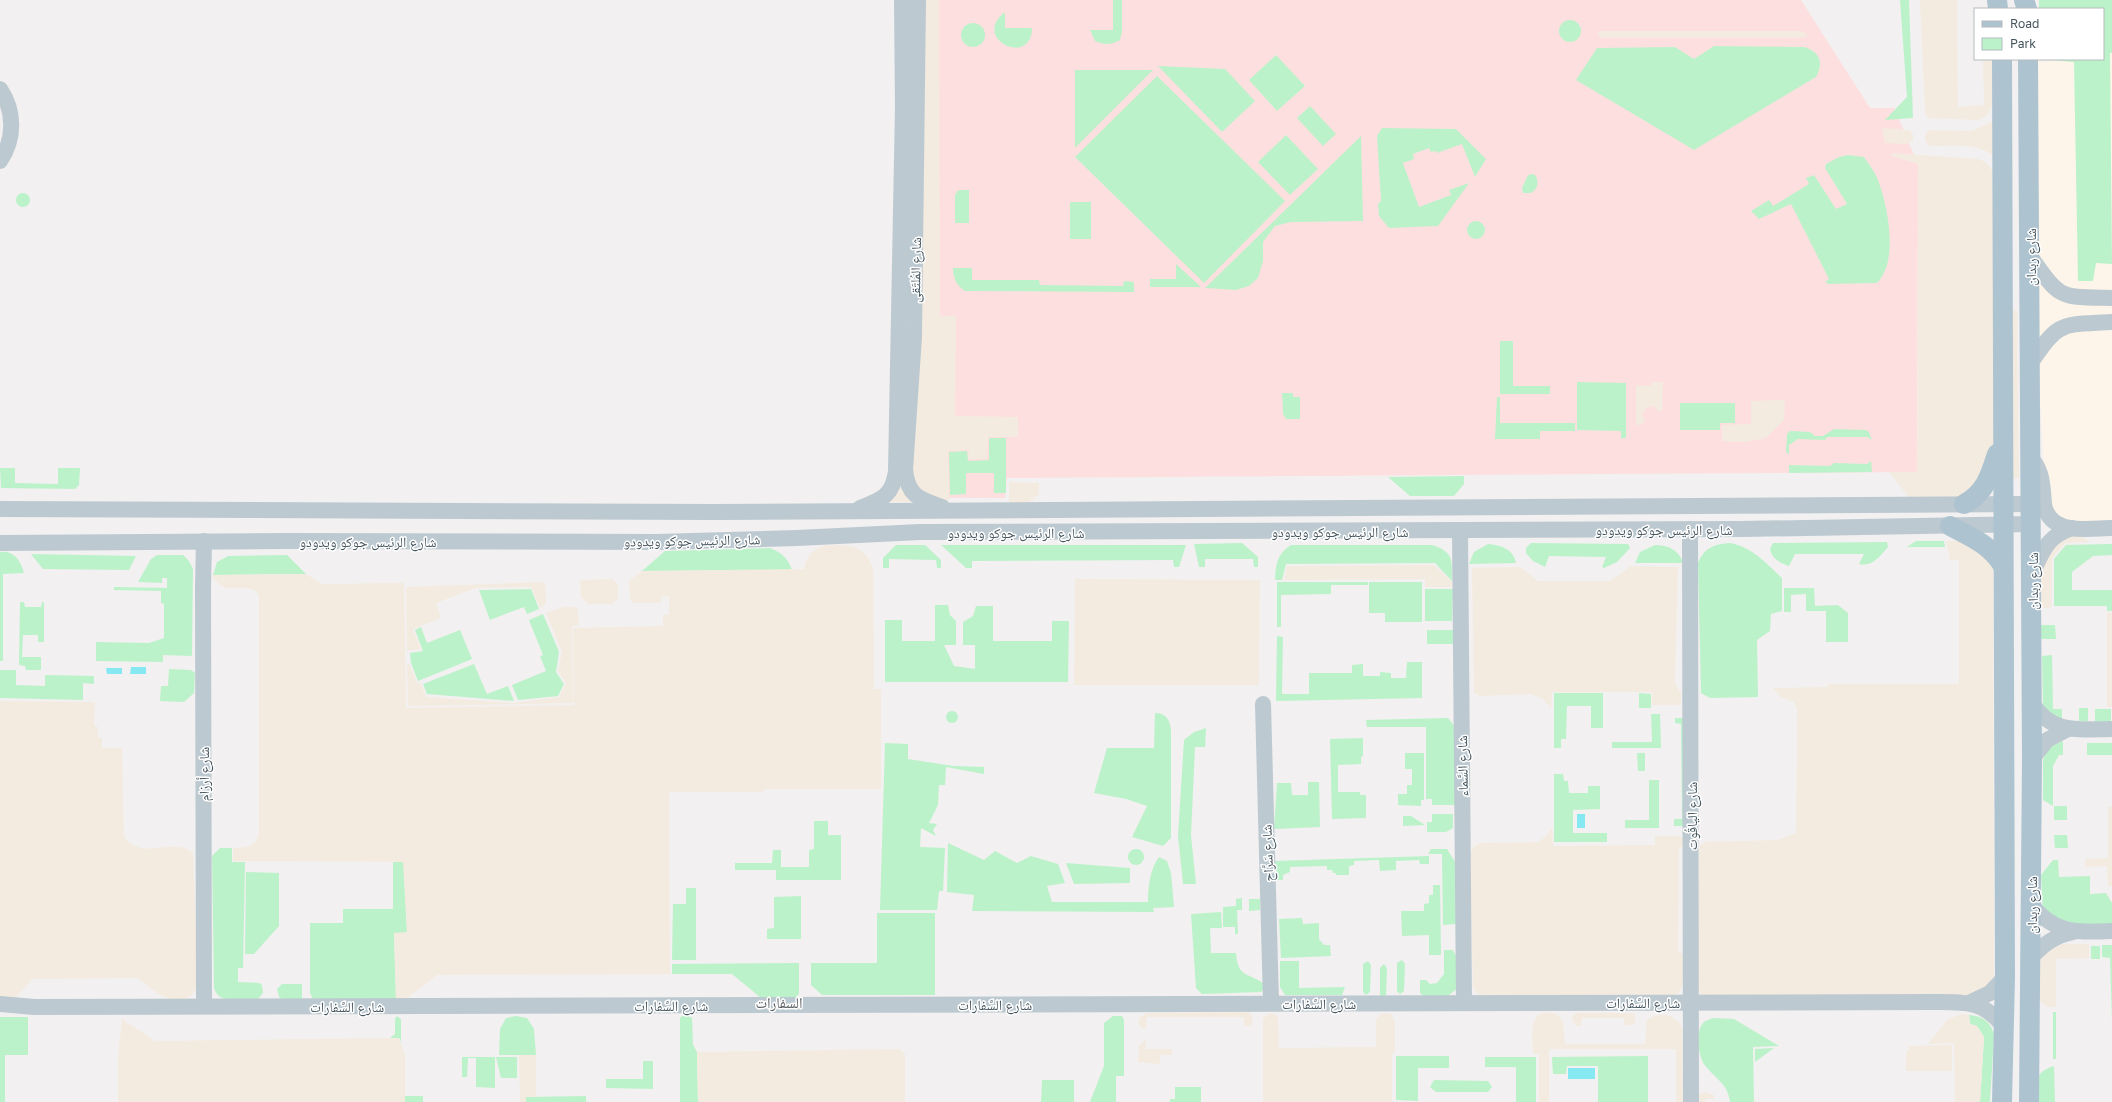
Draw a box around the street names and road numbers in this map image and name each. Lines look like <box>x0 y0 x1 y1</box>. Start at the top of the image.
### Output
street label: شارع ربدان <box>2022 228 2041 286</box>
street label: شارع المُلتَقى <box>906 237 926 303</box>
street label: شارع الرئيس جوكو ويدودو <box>1596 521 1732 540</box>
street label: شارع الرئيس جوكو ويدودو <box>1272 523 1408 542</box>
street label: شارع الرئيس جوكو ويدودو <box>948 524 1084 543</box>
street label: شارع الرئيس جوكو ويدودو <box>623 530 761 552</box>
street label: شارع الرئيس جوكو ويدودو <box>300 533 436 552</box>
street label: شارع ربدان <box>2024 552 2043 610</box>
street label: شارع السَّماء <box>1453 735 1473 797</box>
street label: شارع أرزام <box>195 747 214 801</box>
street label: شارع الياقُوت <box>1683 782 1702 850</box>
street label: شارع سَرَّاح <box>1258 824 1278 882</box>
street label: شارع ربدان <box>2023 876 2042 934</box>
street label: شارع السَّفارات <box>1606 994 1680 1013</box>
street label: شارع السَّفارات <box>1282 995 1356 1014</box>
street label: شارع السَّفارات <box>958 996 1032 1015</box>
street label: شارع السَّفارات <box>634 997 708 1016</box>
street label: شارع السَّفارات <box>310 998 384 1017</box>

